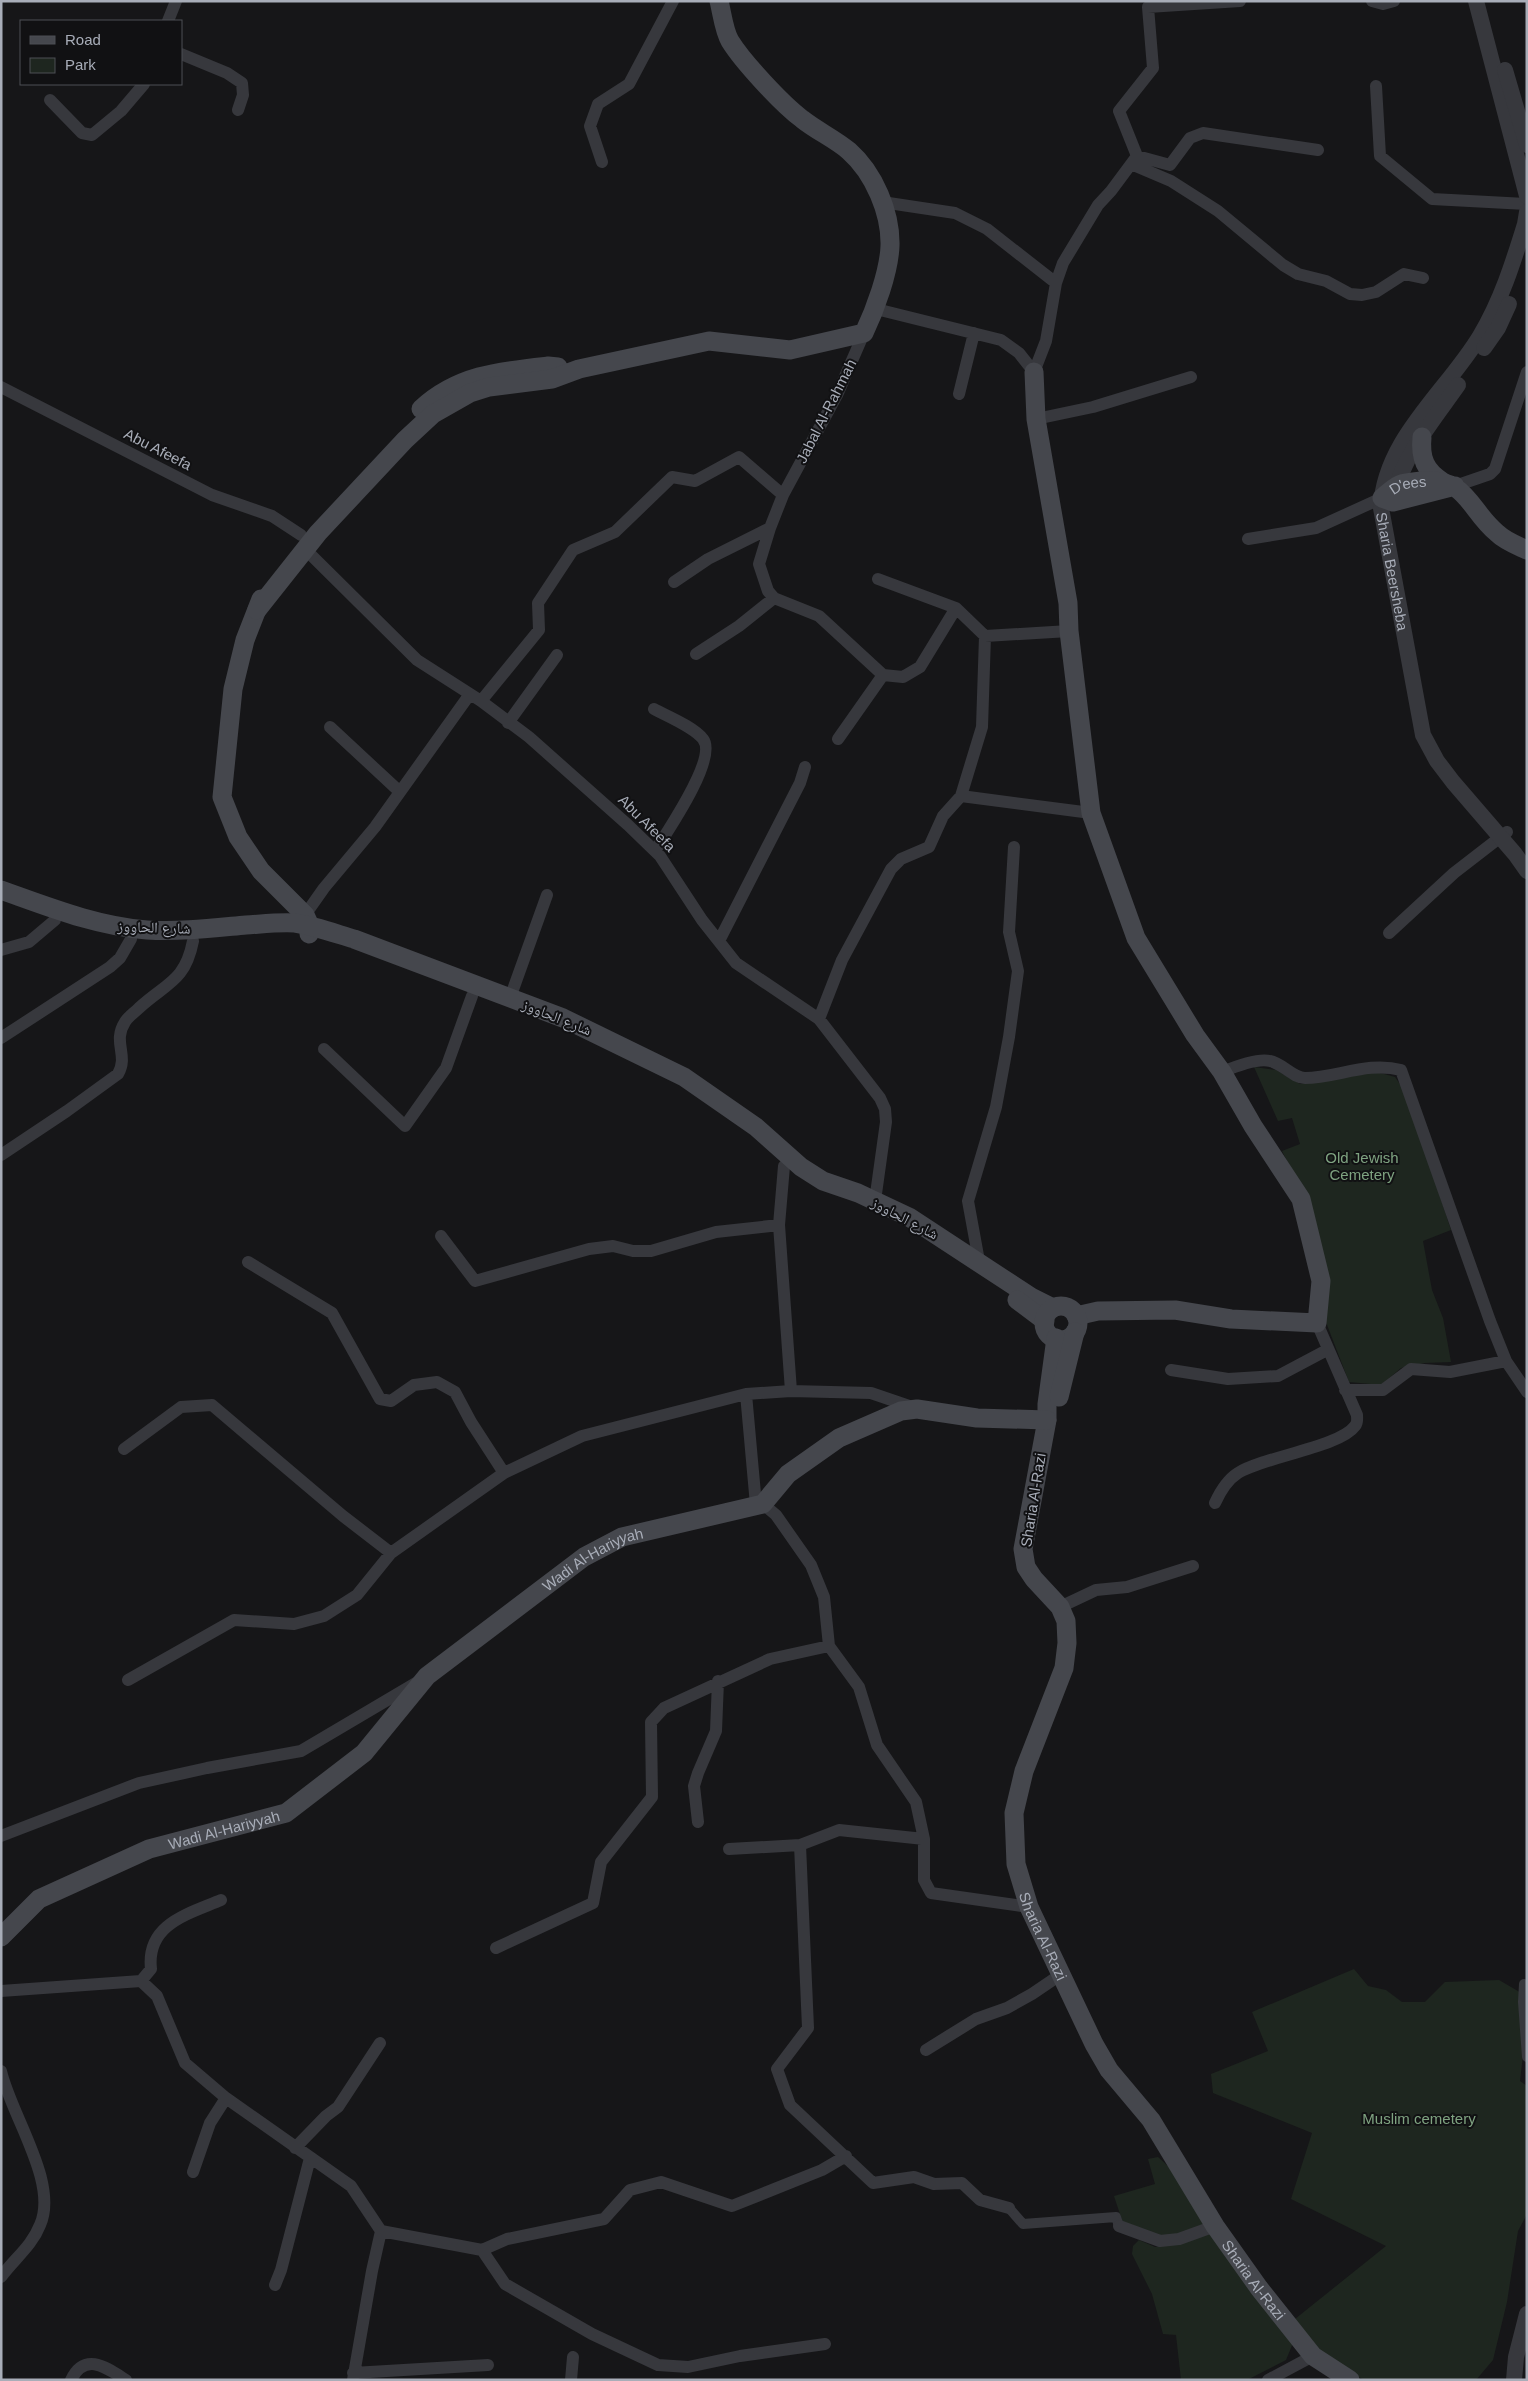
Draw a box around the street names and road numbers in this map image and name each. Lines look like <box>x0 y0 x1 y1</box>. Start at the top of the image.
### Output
street label: Jabal Al-Rahmah <box>792 356 860 466</box>
street label: Abu Afeefa <box>121 425 195 474</box>
street label: D'ees <box>1386 472 1427 497</box>
street label: Sharia Beersheba <box>1373 511 1412 632</box>
street label: Abu Afeefa <box>615 791 679 855</box>
street label: شارع الحاووز <box>116 917 191 939</box>
street label: شارع الحاووز <box>518 995 594 1040</box>
street label: شارع الحاووز <box>867 1193 941 1244</box>
street label: Sharia Al-Razi <box>1017 1452 1049 1548</box>
street label: Wadi Al-Hariyyah <box>539 1524 645 1594</box>
street label: Wadi Al-Hariyyah <box>166 1807 281 1852</box>
street label: Sharia Al-Razi <box>1016 1890 1071 1983</box>
street label: Sharia Al-Razi <box>1219 2236 1289 2323</box>

